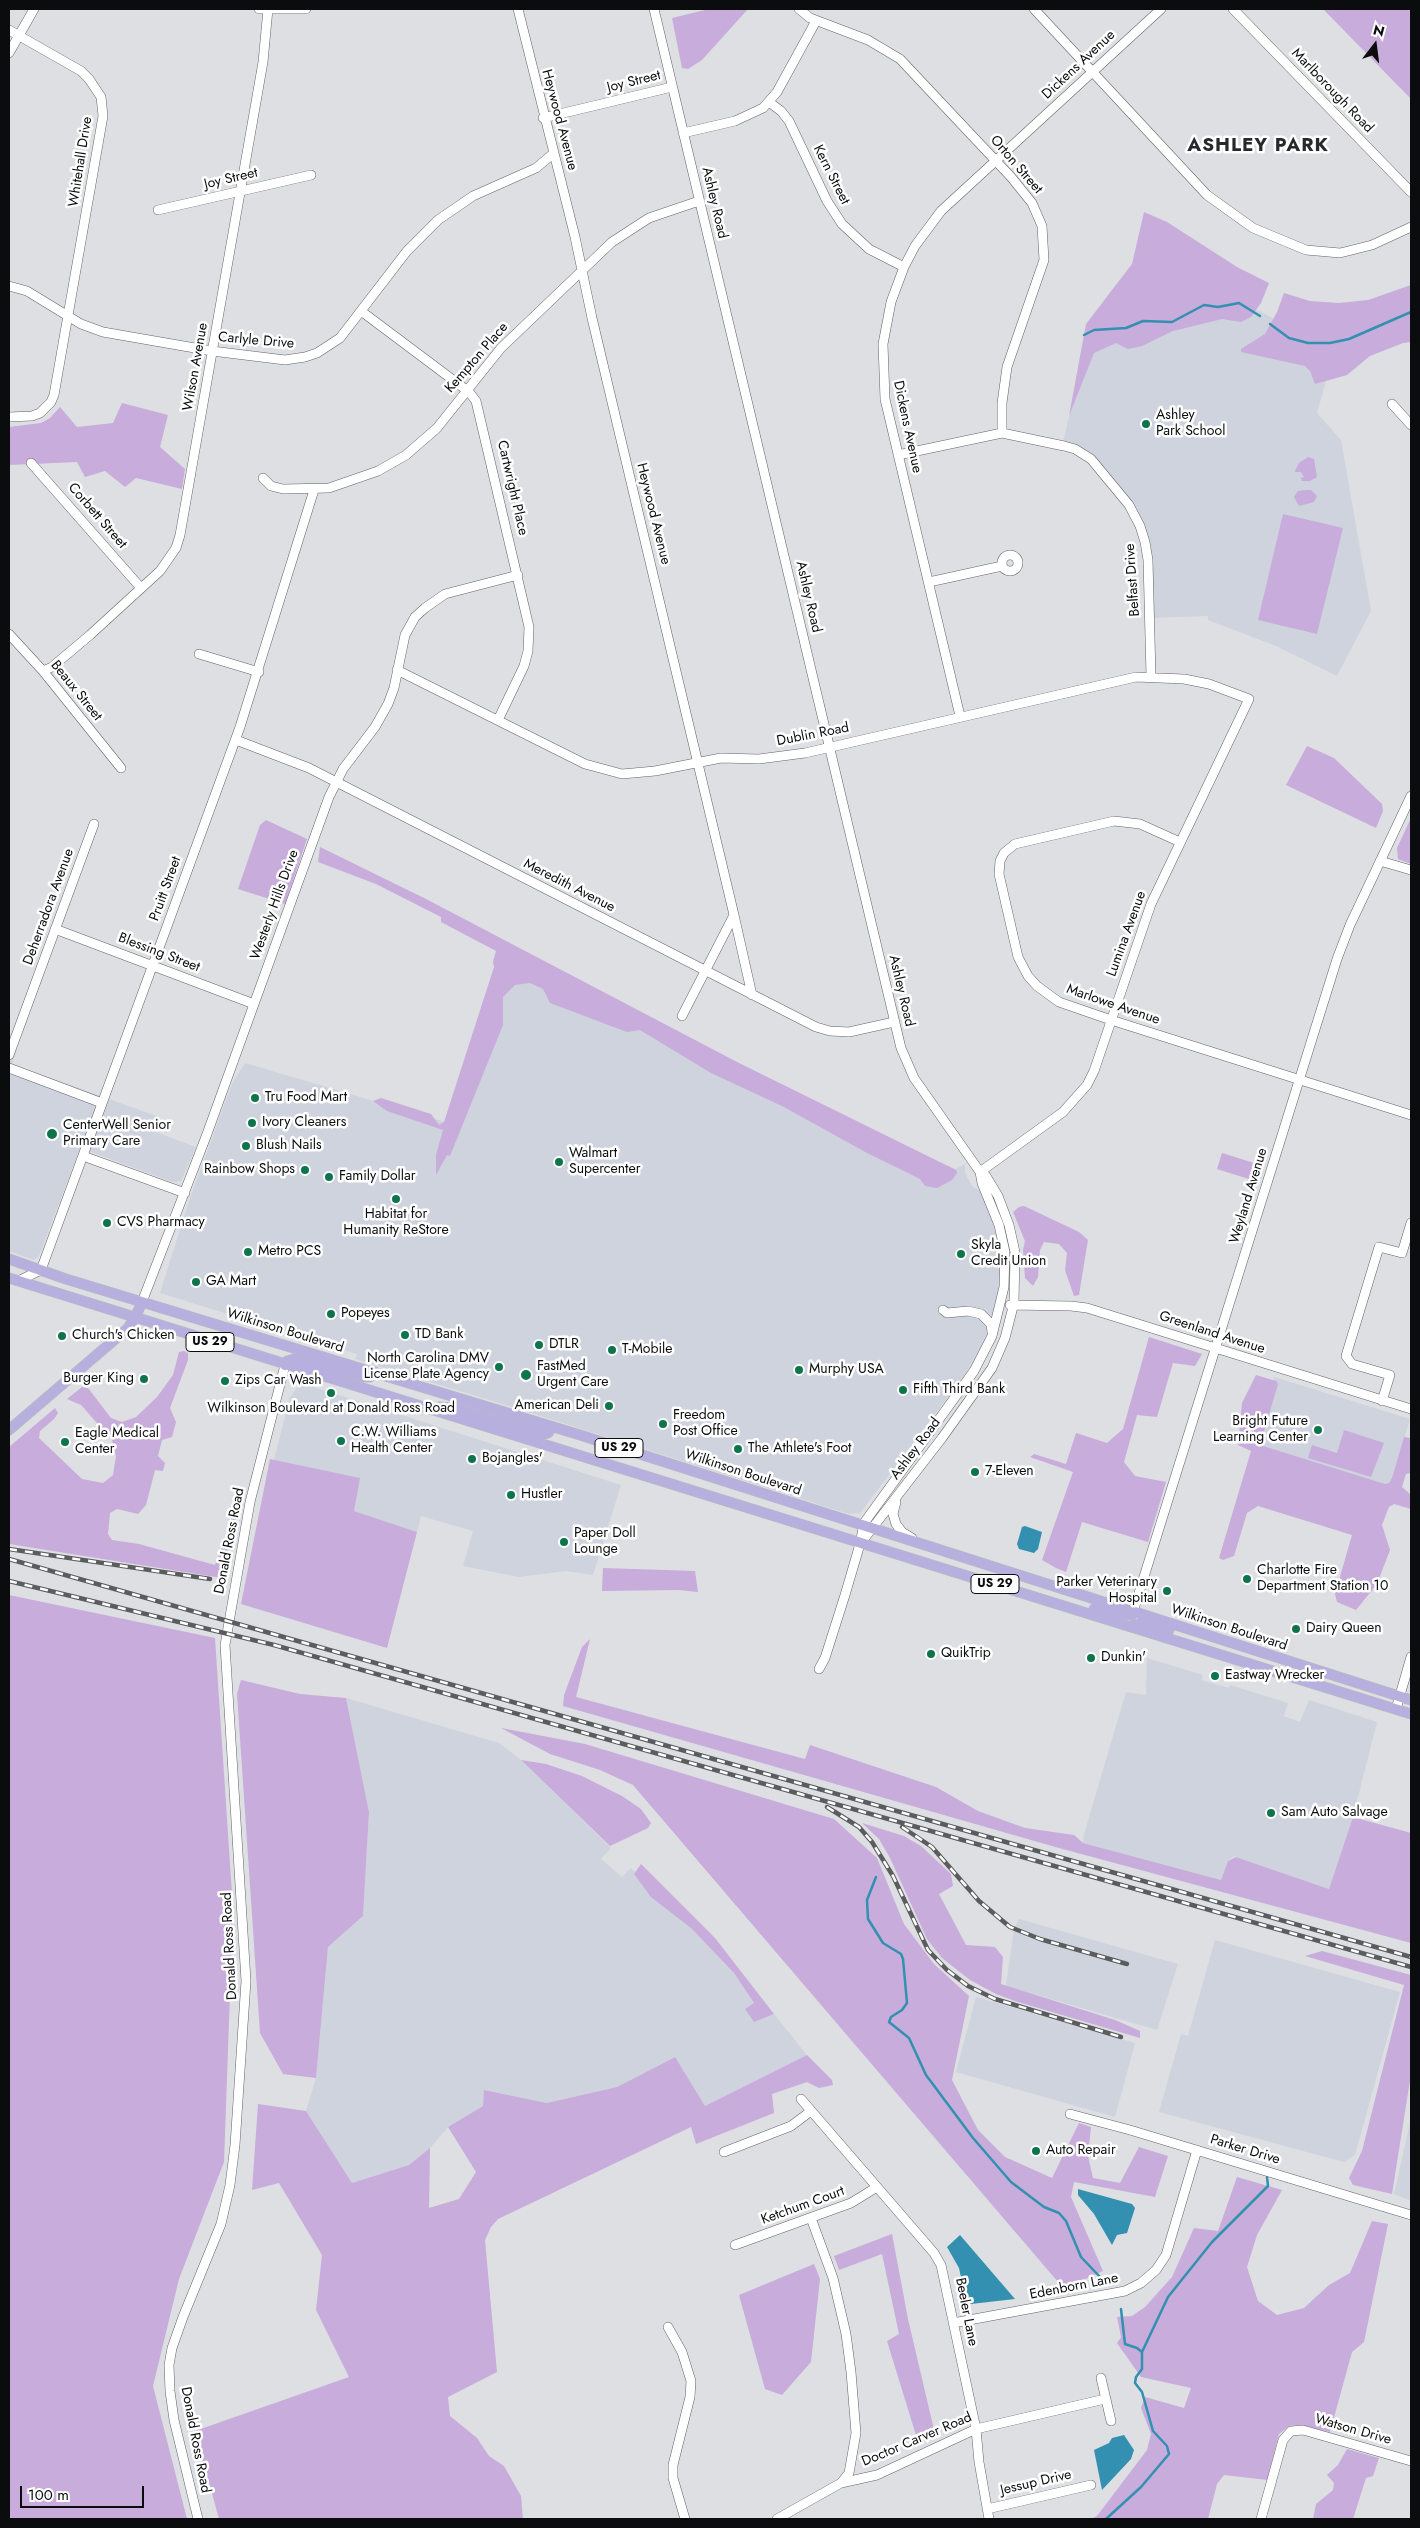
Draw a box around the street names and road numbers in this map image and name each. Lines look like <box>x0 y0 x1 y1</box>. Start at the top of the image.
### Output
street label: Dickens Avenue <box>1039 27 1119 103</box>
street label: Marlborough Road <box>1287 45 1377 137</box>
street label: Joy Street <box>605 67 663 97</box>
street label: Heywood Avenue <box>537 68 581 172</box>
street label: Whitehall Drive <box>66 116 96 208</box>
street label: Orton Street <box>986 132 1046 198</box>
street label: Kern Street <box>809 142 853 208</box>
street label: Joy Street <box>203 165 259 193</box>
street label: Ashley Road <box>698 166 730 240</box>
street label: Kempton Place <box>442 319 512 397</box>
street label: Wilson Avenue <box>180 322 212 412</box>
street label: Carlyle Drive <box>217 329 295 353</box>
street label: Dickens Avenue <box>889 379 925 475</box>
street label: Cartwright Place <box>493 439 531 537</box>
street label: Heywood Avenue <box>632 462 674 566</box>
street label: Corbett Street <box>64 480 130 552</box>
street label: Belfast Drive <box>1122 543 1144 617</box>
street label: Ashley Road <box>792 560 824 634</box>
street label: Beaux Street <box>47 658 105 724</box>
street label: Dublin Road <box>775 720 851 750</box>
street label: Deherradora Avenue <box>20 847 78 967</box>
street label: Westerly Hills Drive <box>247 848 303 962</box>
street label: Pruitt Street <box>147 854 185 924</box>
street label: Meredith Avenue <box>520 856 618 916</box>
street label: Lumina Avenue <box>1104 889 1150 979</box>
street label: Blessing Street <box>116 930 202 976</box>
street label: Ashley Road <box>885 954 917 1028</box>
street label: Marlowe Avenue <box>1064 981 1162 1029</box>
street label: Weyland Avenue <box>1226 1146 1272 1246</box>
street label: Wilkinson Boulevard <box>224 1305 346 1357</box>
street label: Greenland Avenue <box>1157 1308 1267 1358</box>
road number: US 29 <box>186 1332 234 1351</box>
street label: Ashley Road <box>887 1415 945 1483</box>
road number: US 29 <box>595 1439 643 1458</box>
street label: Wilkinson Boulevard <box>683 1446 803 1500</box>
street label: Donald Ross Road <box>211 1486 249 1596</box>
road number: US 29 <box>971 1575 1019 1594</box>
street label: Wilkinson Boulevard <box>1169 1601 1289 1655</box>
street label: Donald Ross Road <box>219 1892 241 2000</box>
street label: Parker Drive <box>1208 2131 1282 2169</box>
street label: Ketchum Court <box>759 2183 847 2229</box>
street label: Edenborn Lane <box>1028 2270 1120 2304</box>
street label: Beeler Lane <box>951 2276 981 2348</box>
street label: Donald Ross Road <box>176 2385 214 2495</box>
street label: Doctor Carver Road <box>860 2409 974 2471</box>
street label: Watson Drive <box>1313 2411 1393 2449</box>
street label: Jessup Drive <box>999 2467 1073 2499</box>

